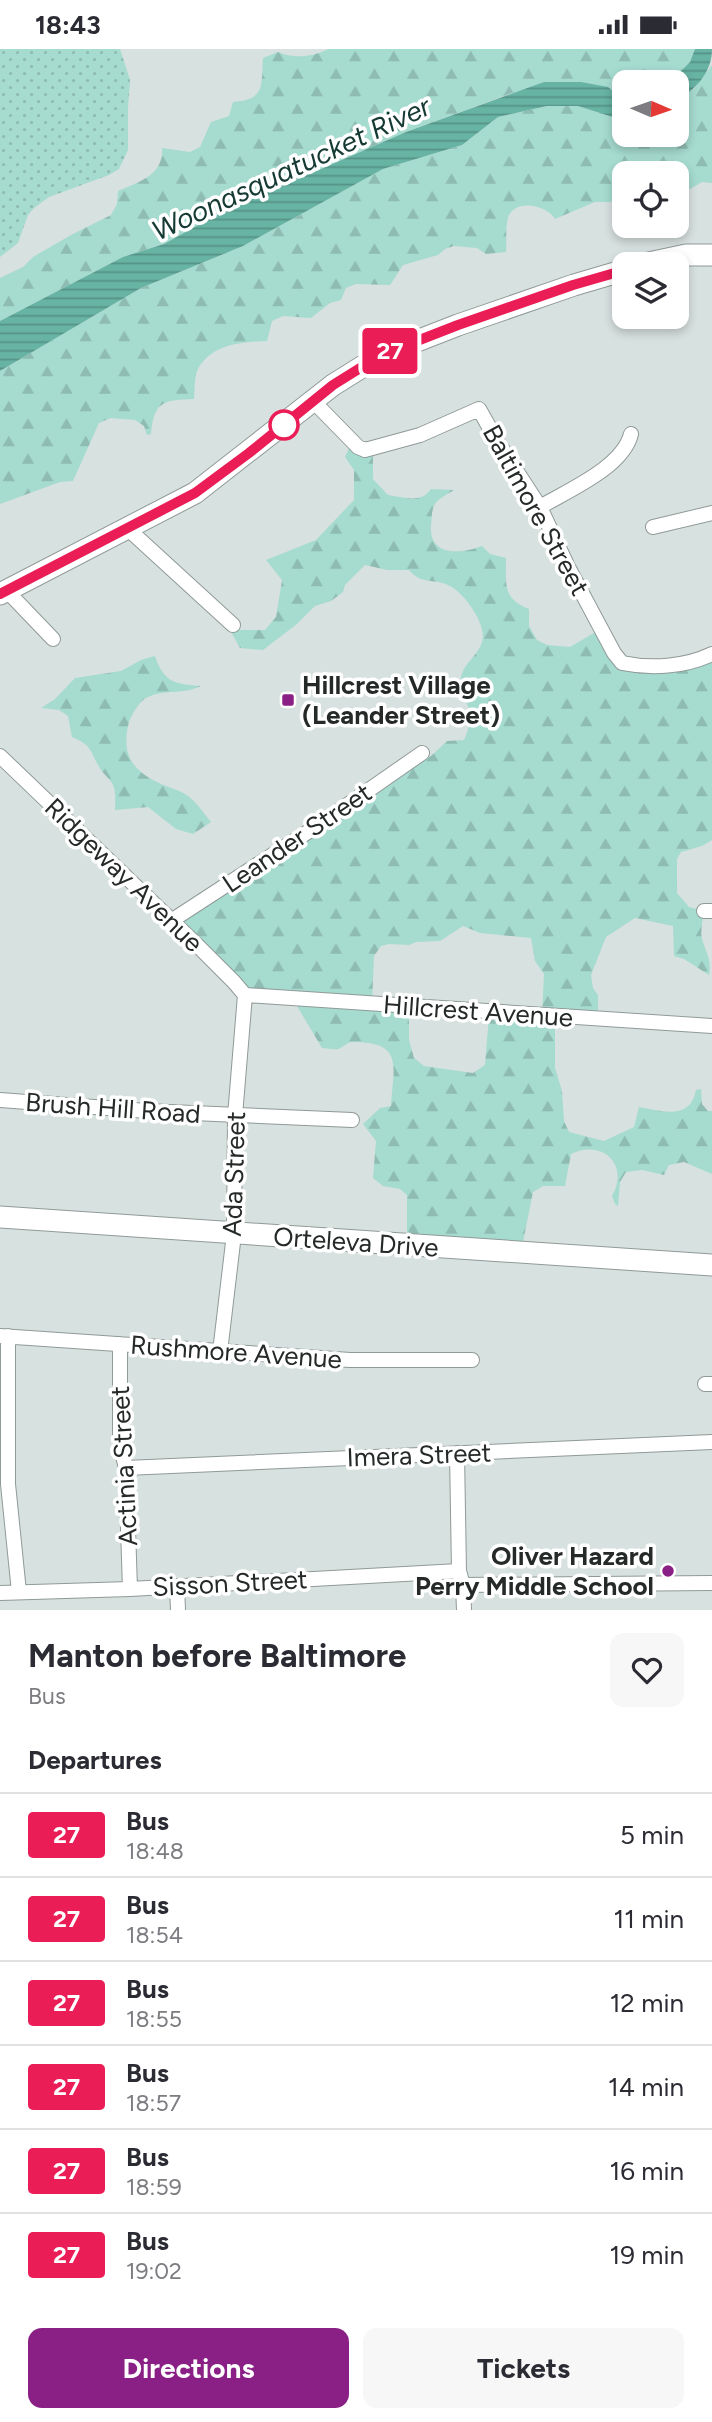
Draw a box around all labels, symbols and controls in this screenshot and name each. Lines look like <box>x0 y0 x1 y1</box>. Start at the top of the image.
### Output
text: 18:43 <box>35 9 101 41</box>
north arrow <box>612 70 690 147</box>
map controls <box>612 70 689 329</box>
water label: Woonasquatucket River <box>146 88 437 247</box>
button: locate <box>612 161 689 238</box>
button: layers <box>612 252 689 329</box>
line badge: 27 <box>358 328 422 374</box>
text: 27 <box>376 336 404 365</box>
unlabelled marker <box>269 410 299 440</box>
street label: Baltimore Street <box>476 419 596 601</box>
place label: Hillcrest Village (Leander Street) <box>302 669 500 731</box>
marker: Hillcrest Village (Leander Street) <box>280 692 296 708</box>
street label: Leander Street <box>216 776 378 900</box>
street label: Ridgeway Avenue <box>38 791 210 959</box>
street label: Hillcrest Avenue <box>382 988 574 1034</box>
street label: Brush Hill Road <box>24 1086 202 1130</box>
street label: Ada Street <box>216 1111 252 1237</box>
street label: Orteleva Drive <box>272 1220 440 1264</box>
street label: Rushmore Avenue <box>129 1329 343 1375</box>
street label: Actinia Street <box>104 1385 144 1547</box>
street label: Imera Street <box>346 1436 492 1474</box>
place label: Oliver Hazard Perry Middle School <box>415 1540 654 1602</box>
street label: Sisson Street <box>152 1563 308 1603</box>
marker: Oliver Hazard Perry Middle School <box>660 1563 676 1579</box>
button: heart <box>610 1633 684 1707</box>
text: Manton before Baltimore <box>28 1636 406 1675</box>
text: Bus <box>28 1682 66 1710</box>
text: Departures <box>28 1744 162 1776</box>
text: Bus <box>126 1805 169 1837</box>
text: 5 min <box>620 1819 684 1851</box>
text: 27 <box>53 1820 80 1849</box>
text: 18:48 <box>126 1837 184 1865</box>
text: Bus <box>126 1889 169 1921</box>
text: 11 min <box>613 1903 684 1935</box>
text: 27 <box>53 1904 80 1933</box>
text: 18:54 <box>126 1921 183 1949</box>
text: Bus <box>126 1973 169 2005</box>
text: 12 min <box>610 1987 684 2019</box>
text: 27 <box>53 1988 80 2017</box>
text: 18:55 <box>126 2005 182 2033</box>
text: Bus <box>126 2057 169 2089</box>
text: 14 min <box>608 2071 684 2103</box>
text: 27 <box>53 2072 80 2101</box>
text: 18:57 <box>126 2089 181 2117</box>
text: Bus <box>126 2141 169 2173</box>
text: 16 min <box>609 2155 684 2187</box>
text: 27 <box>53 2156 80 2185</box>
text: 18:59 <box>126 2173 182 2201</box>
text: Bus <box>126 2225 169 2257</box>
text: 19 min <box>609 2239 684 2271</box>
text: 27 <box>53 2240 80 2269</box>
text: 19:02 <box>126 2257 182 2285</box>
button: Directions <box>28 2328 349 2408</box>
button: Tickets <box>363 2328 684 2408</box>

